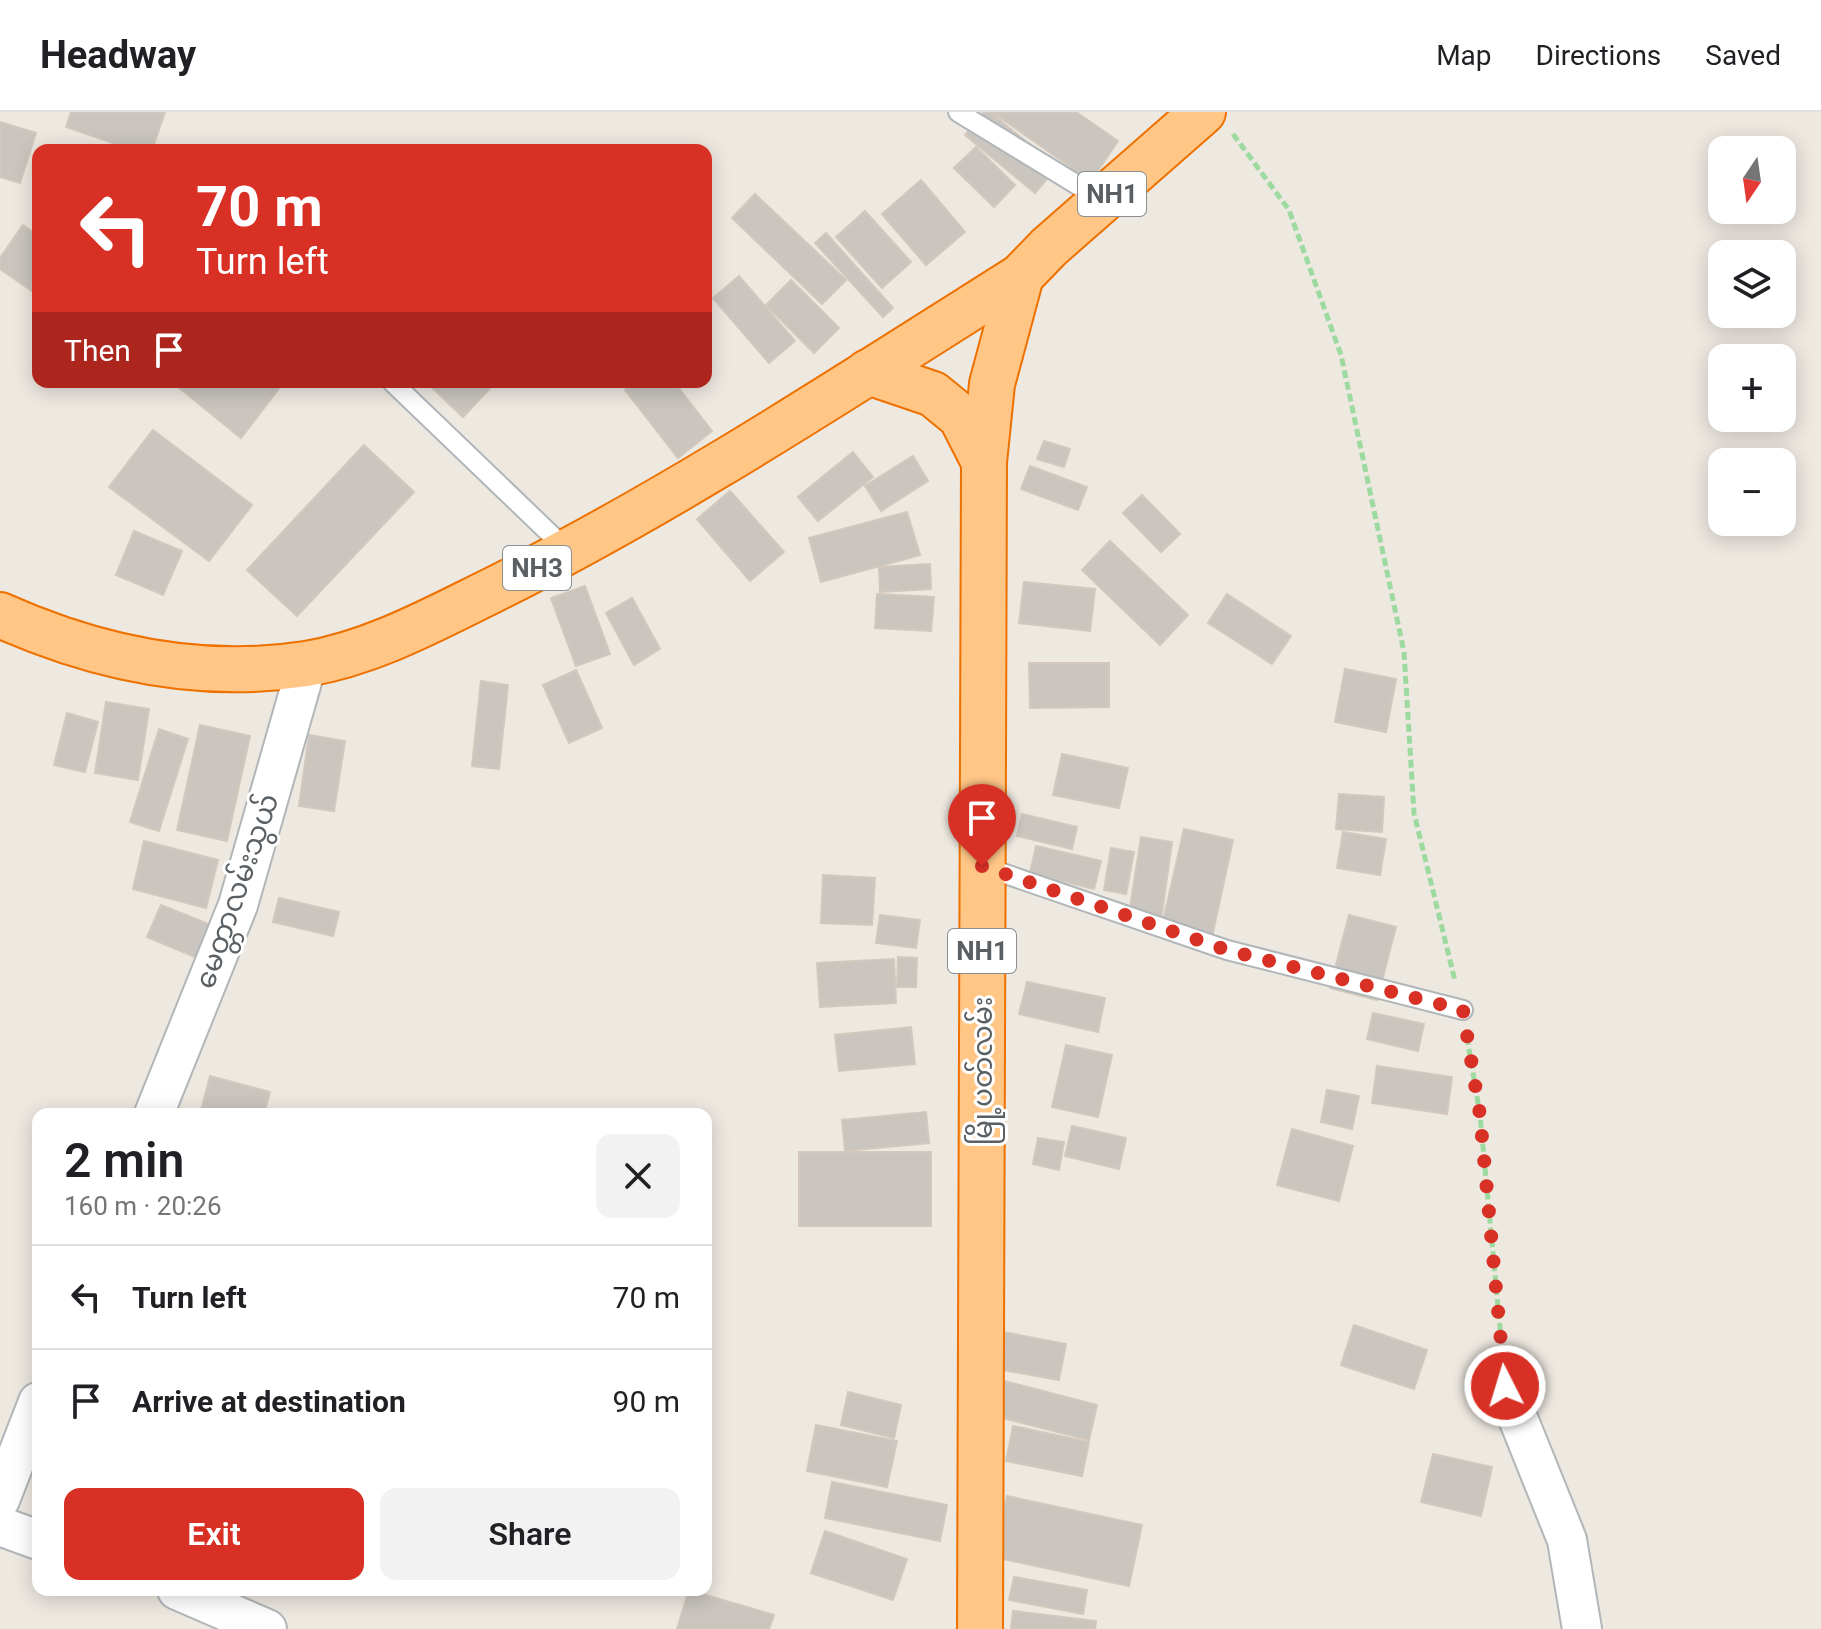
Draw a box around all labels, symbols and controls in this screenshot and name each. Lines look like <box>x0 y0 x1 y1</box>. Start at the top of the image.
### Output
text: Headway <box>40 33 196 77</box>
text: Map <box>1436 39 1492 72</box>
text: Directions <box>1536 39 1661 72</box>
text: Saved <box>1705 39 1781 72</box>
north arrow <box>1708 136 1796 224</box>
map controls <box>1708 136 1796 536</box>
road number: NH1 <box>1078 172 1146 216</box>
text: 70 m <box>196 174 323 240</box>
icon: left <box>64 176 168 280</box>
button: layers <box>1708 240 1796 328</box>
text: Turn left <box>196 241 329 283</box>
icon: arrive <box>147 328 191 372</box>
text: Then <box>64 333 131 368</box>
button: + <box>1708 344 1796 432</box>
button: − <box>1708 448 1796 536</box>
road number: NH3 <box>503 546 571 590</box>
pin <box>948 784 1016 866</box>
street label: မေတ္တာလမ်းသွယ် <box>186 789 291 995</box>
icon: arrive <box>960 796 1004 840</box>
road number: NH1 <box>948 929 1016 973</box>
street label: မြို့ပတ်လမ်း <box>964 996 1005 1146</box>
text: 2 min <box>64 1132 184 1189</box>
button: close <box>596 1134 680 1218</box>
text: 160 m · 20:26 <box>64 1191 222 1221</box>
icon: left <box>64 1275 108 1319</box>
text: Turn left <box>132 1280 247 1315</box>
text: 70 m <box>613 1280 680 1315</box>
position arrow <box>1463 1344 1547 1428</box>
icon: arrive <box>64 1379 108 1423</box>
text: Arrive at destination <box>132 1384 406 1419</box>
text: 90 m <box>613 1384 680 1419</box>
button: Exit <box>64 1488 364 1580</box>
button: Share <box>380 1488 680 1580</box>

